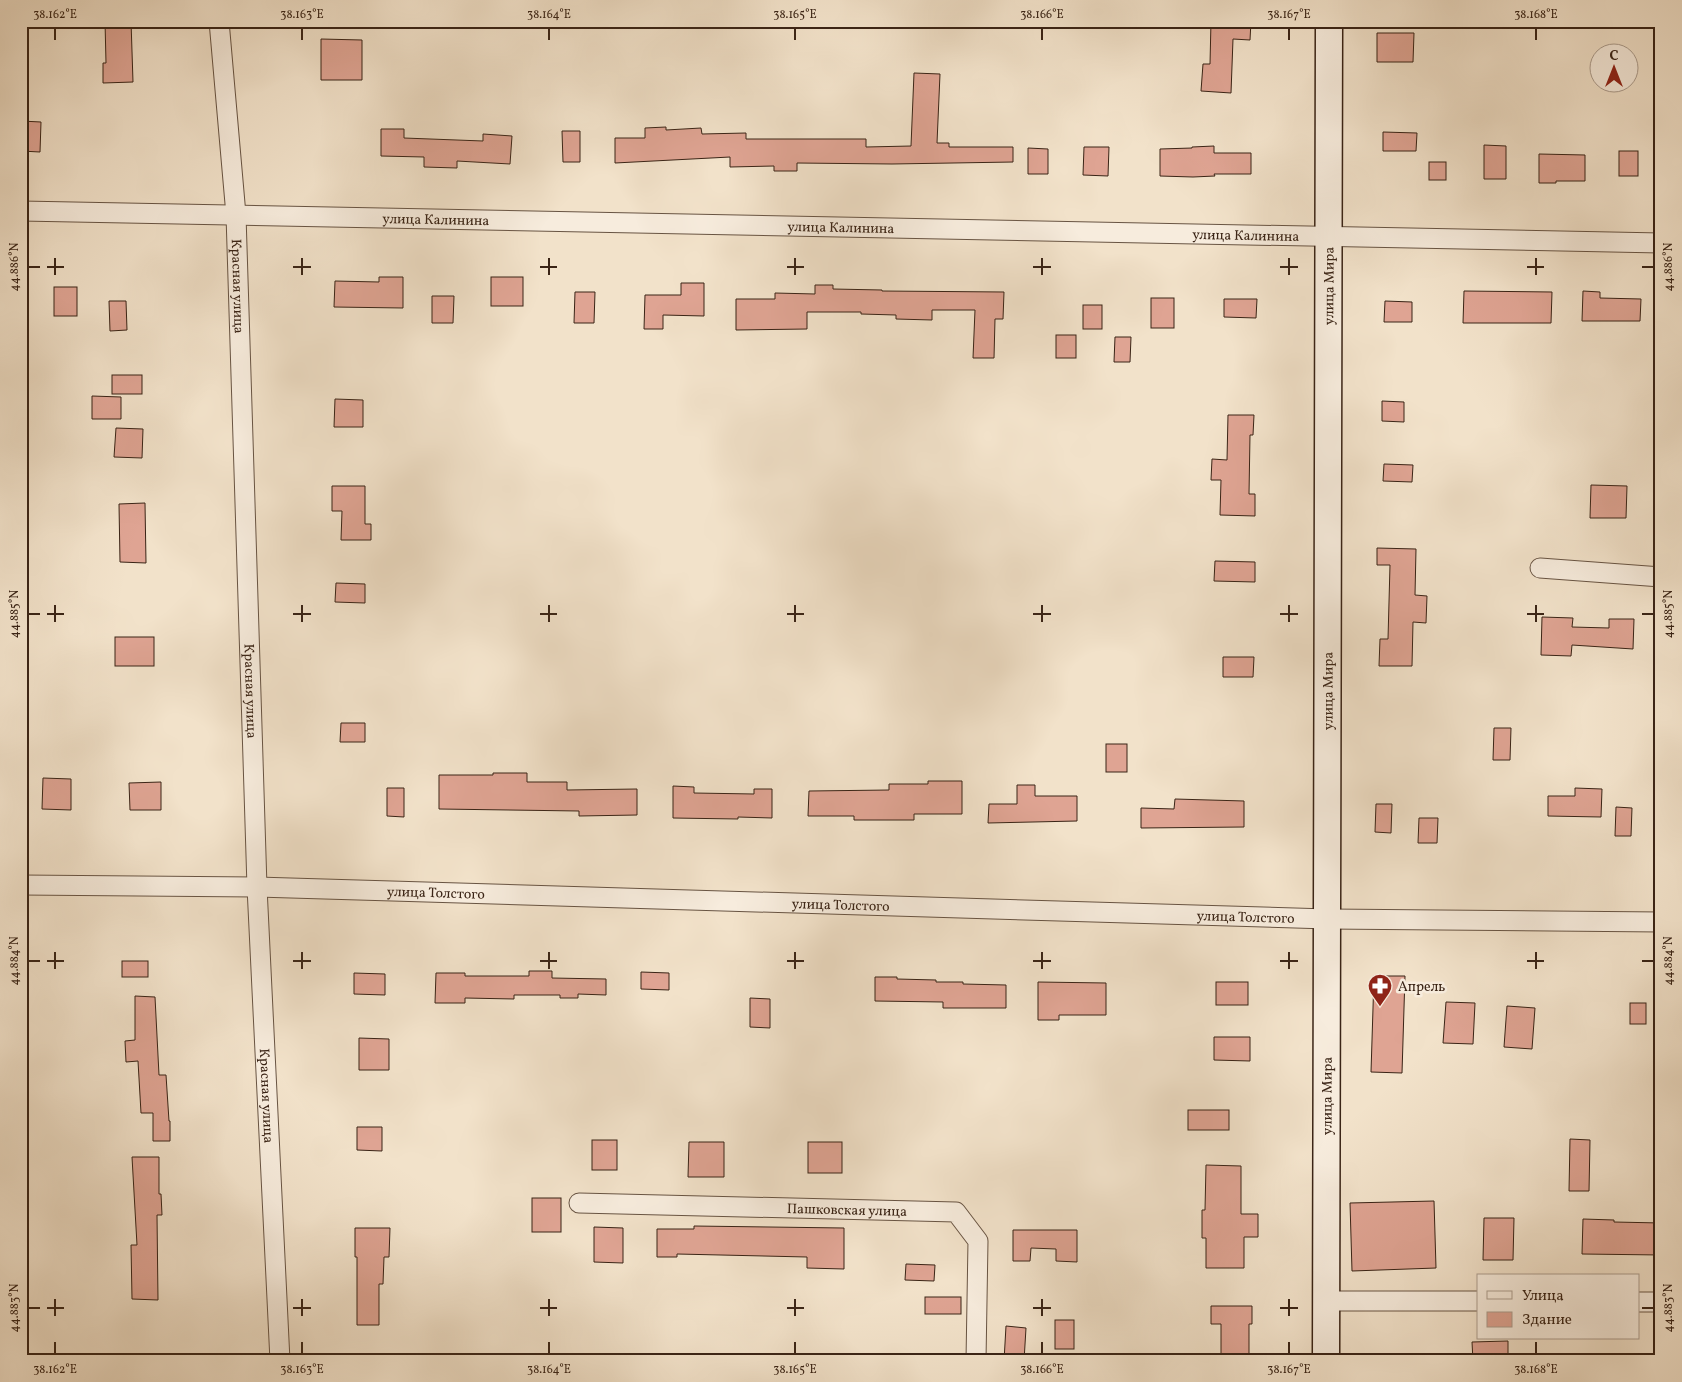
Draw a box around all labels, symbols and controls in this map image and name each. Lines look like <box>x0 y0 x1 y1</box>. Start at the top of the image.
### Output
text: 38.162°E <box>33 7 77 23</box>
text: 38.163°E <box>280 7 324 23</box>
text: 38.164°E <box>527 7 571 23</box>
text: 38.165°E <box>773 7 817 23</box>
text: 38.166°E <box>1020 7 1064 23</box>
text: 38.167°E <box>1267 7 1311 23</box>
text: 38.168°E <box>1514 7 1558 23</box>
north arrow <box>1590 42 1640 92</box>
text: С <box>1609 47 1619 66</box>
street label: улица Калинина <box>382 210 490 231</box>
street label: улица Калинина <box>787 218 895 239</box>
street label: улица Калинина <box>1192 226 1299 247</box>
street label: Красная улица <box>226 238 248 334</box>
text: 44.886°N <box>7 243 23 291</box>
text: 44.886°N <box>1661 243 1677 291</box>
street label: улица Мира <box>1320 247 1339 325</box>
text: 44.885°N <box>7 590 23 638</box>
text: 44.885°N <box>1661 590 1677 638</box>
street label: Красная улица <box>238 643 260 739</box>
street label: улица Мира <box>1319 652 1339 730</box>
street label: улица Толстого <box>387 883 485 905</box>
street label: улица Толстого <box>791 895 890 917</box>
street label: улица Толстого <box>1196 907 1295 929</box>
text: 44.884°N <box>7 936 23 986</box>
text: 44.884°N <box>1661 936 1677 986</box>
pharmacy icon: Апрель <box>1367 973 1393 1007</box>
place label: Апрель <box>1398 978 1445 997</box>
street label: Красная улица <box>254 1048 277 1144</box>
street label: улица Мира <box>1319 1057 1338 1135</box>
street label: Пашковская улица <box>787 1200 907 1222</box>
legend <box>1477 1274 1640 1340</box>
text: 44.883°N <box>7 1283 23 1332</box>
text: 44.883°N <box>1661 1283 1677 1332</box>
text: Улица <box>1522 1286 1564 1307</box>
text: Здание <box>1522 1310 1572 1331</box>
text: 38.162°E <box>33 1362 77 1378</box>
text: 38.163°E <box>280 1362 324 1378</box>
text: 38.164°E <box>527 1362 571 1378</box>
text: 38.165°E <box>773 1362 817 1378</box>
text: 38.166°E <box>1020 1362 1064 1378</box>
text: 38.167°E <box>1267 1362 1311 1378</box>
text: 38.168°E <box>1514 1362 1558 1378</box>

